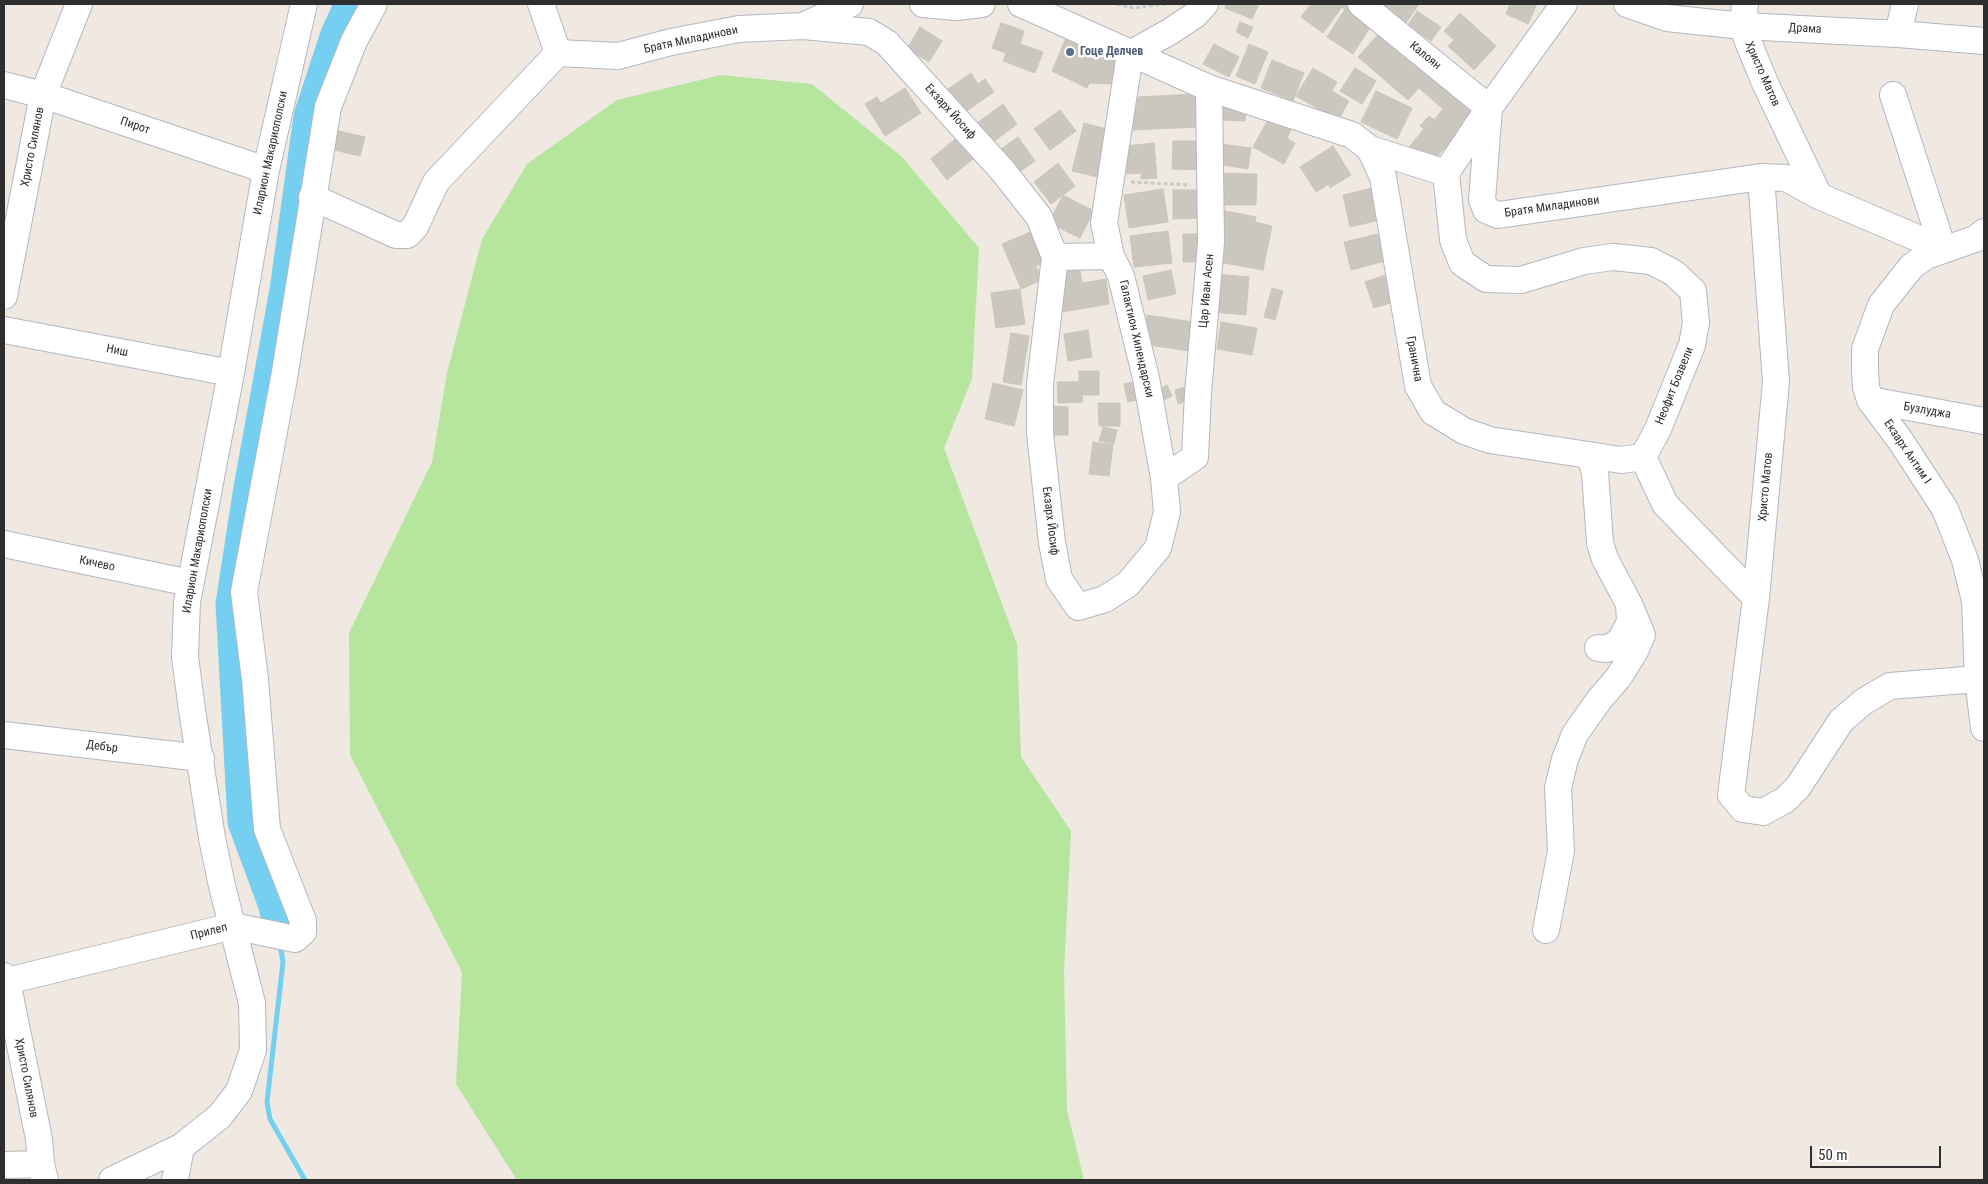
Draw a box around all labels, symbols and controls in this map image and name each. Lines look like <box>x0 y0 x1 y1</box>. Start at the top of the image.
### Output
street label: Драма <box>1788 21 1822 37</box>
street label: Братя Миладинови <box>643 23 739 57</box>
street label: Калоян <box>1406 39 1444 73</box>
street label: Христо Матов <box>1741 39 1783 109</box>
place label: Гоце Делчев <box>1080 45 1143 59</box>
marker: Гоце Делчев <box>1064 46 1076 58</box>
street label: Екзарх Йосиф <box>921 81 979 143</box>
street label: Иларион Макариополски <box>251 90 291 216</box>
street label: Христо Силянов <box>18 106 48 188</box>
street label: Пирот <box>118 114 152 138</box>
street label: Братя Миладинови <box>1504 193 1600 221</box>
street label: Цар Иван Асен <box>1197 253 1217 329</box>
street label: Галактион Хилендарски <box>1115 279 1157 399</box>
street label: Гранична <box>1403 335 1425 383</box>
street label: Ниш <box>105 342 129 360</box>
street label: Неофит Бозвели <box>1653 345 1697 427</box>
street label: Бузлуджа <box>1902 400 1952 422</box>
street label: Екзарх Антим I <box>1880 417 1934 487</box>
street label: Христо Матов <box>1756 452 1776 522</box>
street label: Екзарх Йосиф <box>1039 486 1061 556</box>
street label: Иларион Макариополски <box>180 488 216 614</box>
street label: Кичево <box>78 553 116 575</box>
street label: Дебър <box>85 738 119 756</box>
street label: Прилеп <box>189 920 229 944</box>
street label: Христо Силянов <box>11 1037 41 1119</box>
scale bar <box>1813 1136 1944 1168</box>
text: 50 m <box>1818 1146 1848 1164</box>

